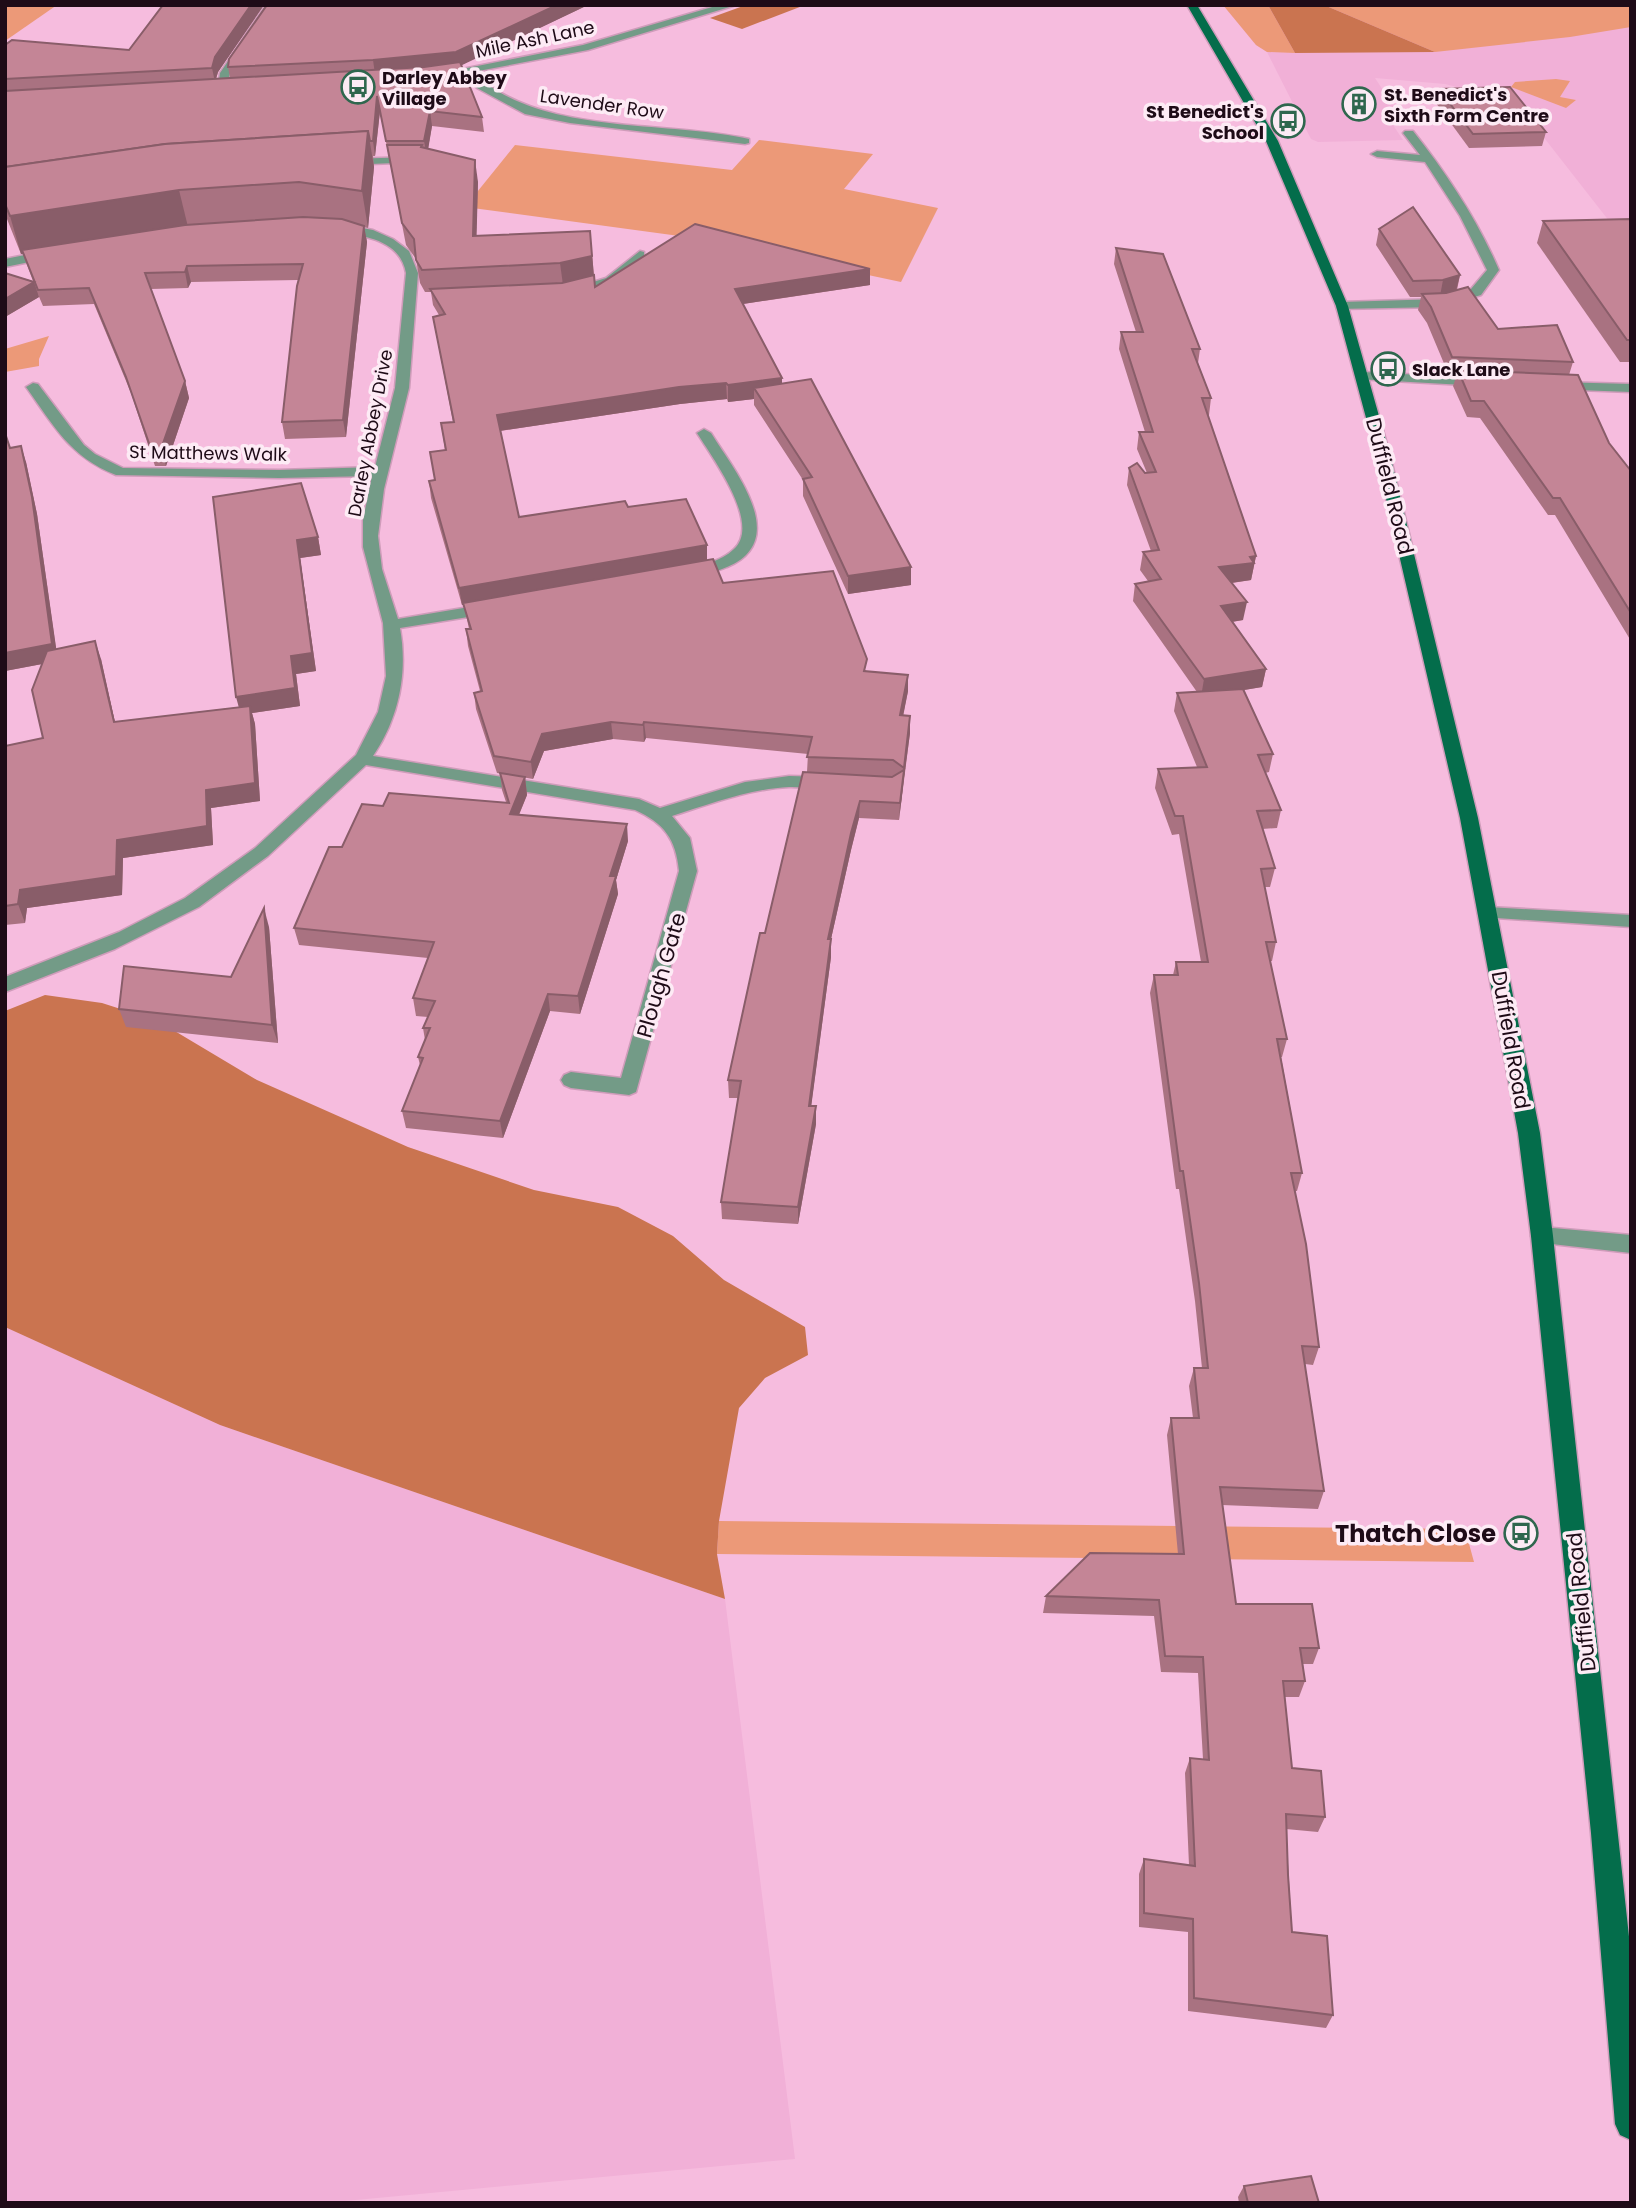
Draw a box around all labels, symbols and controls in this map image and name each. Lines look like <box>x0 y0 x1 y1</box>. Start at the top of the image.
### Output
street label: Mile Ash Lane <box>473 14 597 64</box>
place label: Darley Abbey Village <box>382 65 507 111</box>
bus stop icon: Darley Abbey Village <box>339 68 377 106</box>
place label: St. Benedict's Sixth Form Centre <box>1384 82 1549 128</box>
street label: Lavender Row <box>538 83 666 125</box>
building icon: St. Benedict's Sixth Form Centre <box>1340 85 1378 123</box>
place label: St Benedict's School <box>1146 99 1264 145</box>
bus stop icon: St Benedict's School <box>1269 102 1307 140</box>
street label: Darley Abbey Drive <box>342 347 398 519</box>
bus stop icon: Slack Lane <box>1369 350 1407 388</box>
place label: Slack Lane <box>1412 357 1510 382</box>
street label: Duffield Road <box>1359 415 1421 557</box>
street label: St Matthews Walk <box>129 439 288 467</box>
street label: Plough Gate <box>629 909 693 1041</box>
street label: Duffield Road <box>1485 969 1537 1111</box>
bus stop icon: Thatch Close <box>1502 1514 1540 1552</box>
place label: Thatch Close <box>1335 1517 1496 1550</box>
street label: Duffield Road <box>1559 1531 1603 1673</box>

